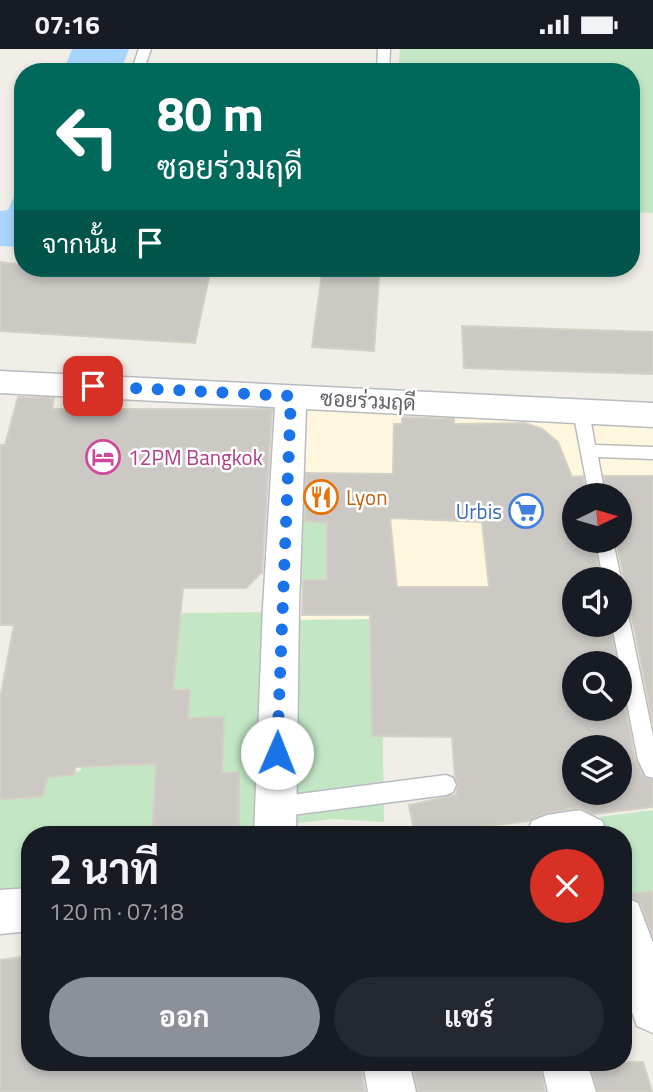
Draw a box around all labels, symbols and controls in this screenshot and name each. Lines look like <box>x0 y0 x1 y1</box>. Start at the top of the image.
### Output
text: 07:16 <box>35 5 100 44</box>
text: 80 m <box>157 75 264 150</box>
icon: left <box>42 91 133 182</box>
text: ซอยร่วมฤดี <box>157 143 303 191</box>
text: จากนั้น <box>42 224 117 263</box>
icon: arrive <box>131 224 169 262</box>
pin <box>63 356 123 416</box>
icon: arrive <box>74 367 112 405</box>
street label: ซอยร่วมฤดี <box>319 382 417 418</box>
hotel icon: 12PM Bangkok <box>84 438 122 476</box>
place label: 12PM Bangkok <box>128 441 263 473</box>
restaurant icon: Lyon <box>302 478 340 516</box>
place label: Lyon <box>346 481 387 513</box>
north arrow <box>562 483 632 553</box>
map controls <box>562 483 632 805</box>
supermarket icon: Urbis <box>507 492 545 530</box>
place label: Urbis <box>456 495 502 527</box>
button: sound <box>562 567 632 637</box>
button: search <box>562 651 632 721</box>
position arrow <box>240 716 314 790</box>
button: layers <box>562 735 632 805</box>
text: 2 นาที <box>49 836 159 900</box>
button: close <box>530 849 604 923</box>
text: 120 m · 07:18 <box>49 894 184 929</box>
button: ออก <box>49 977 320 1057</box>
button: แชร์ <box>334 977 604 1057</box>

